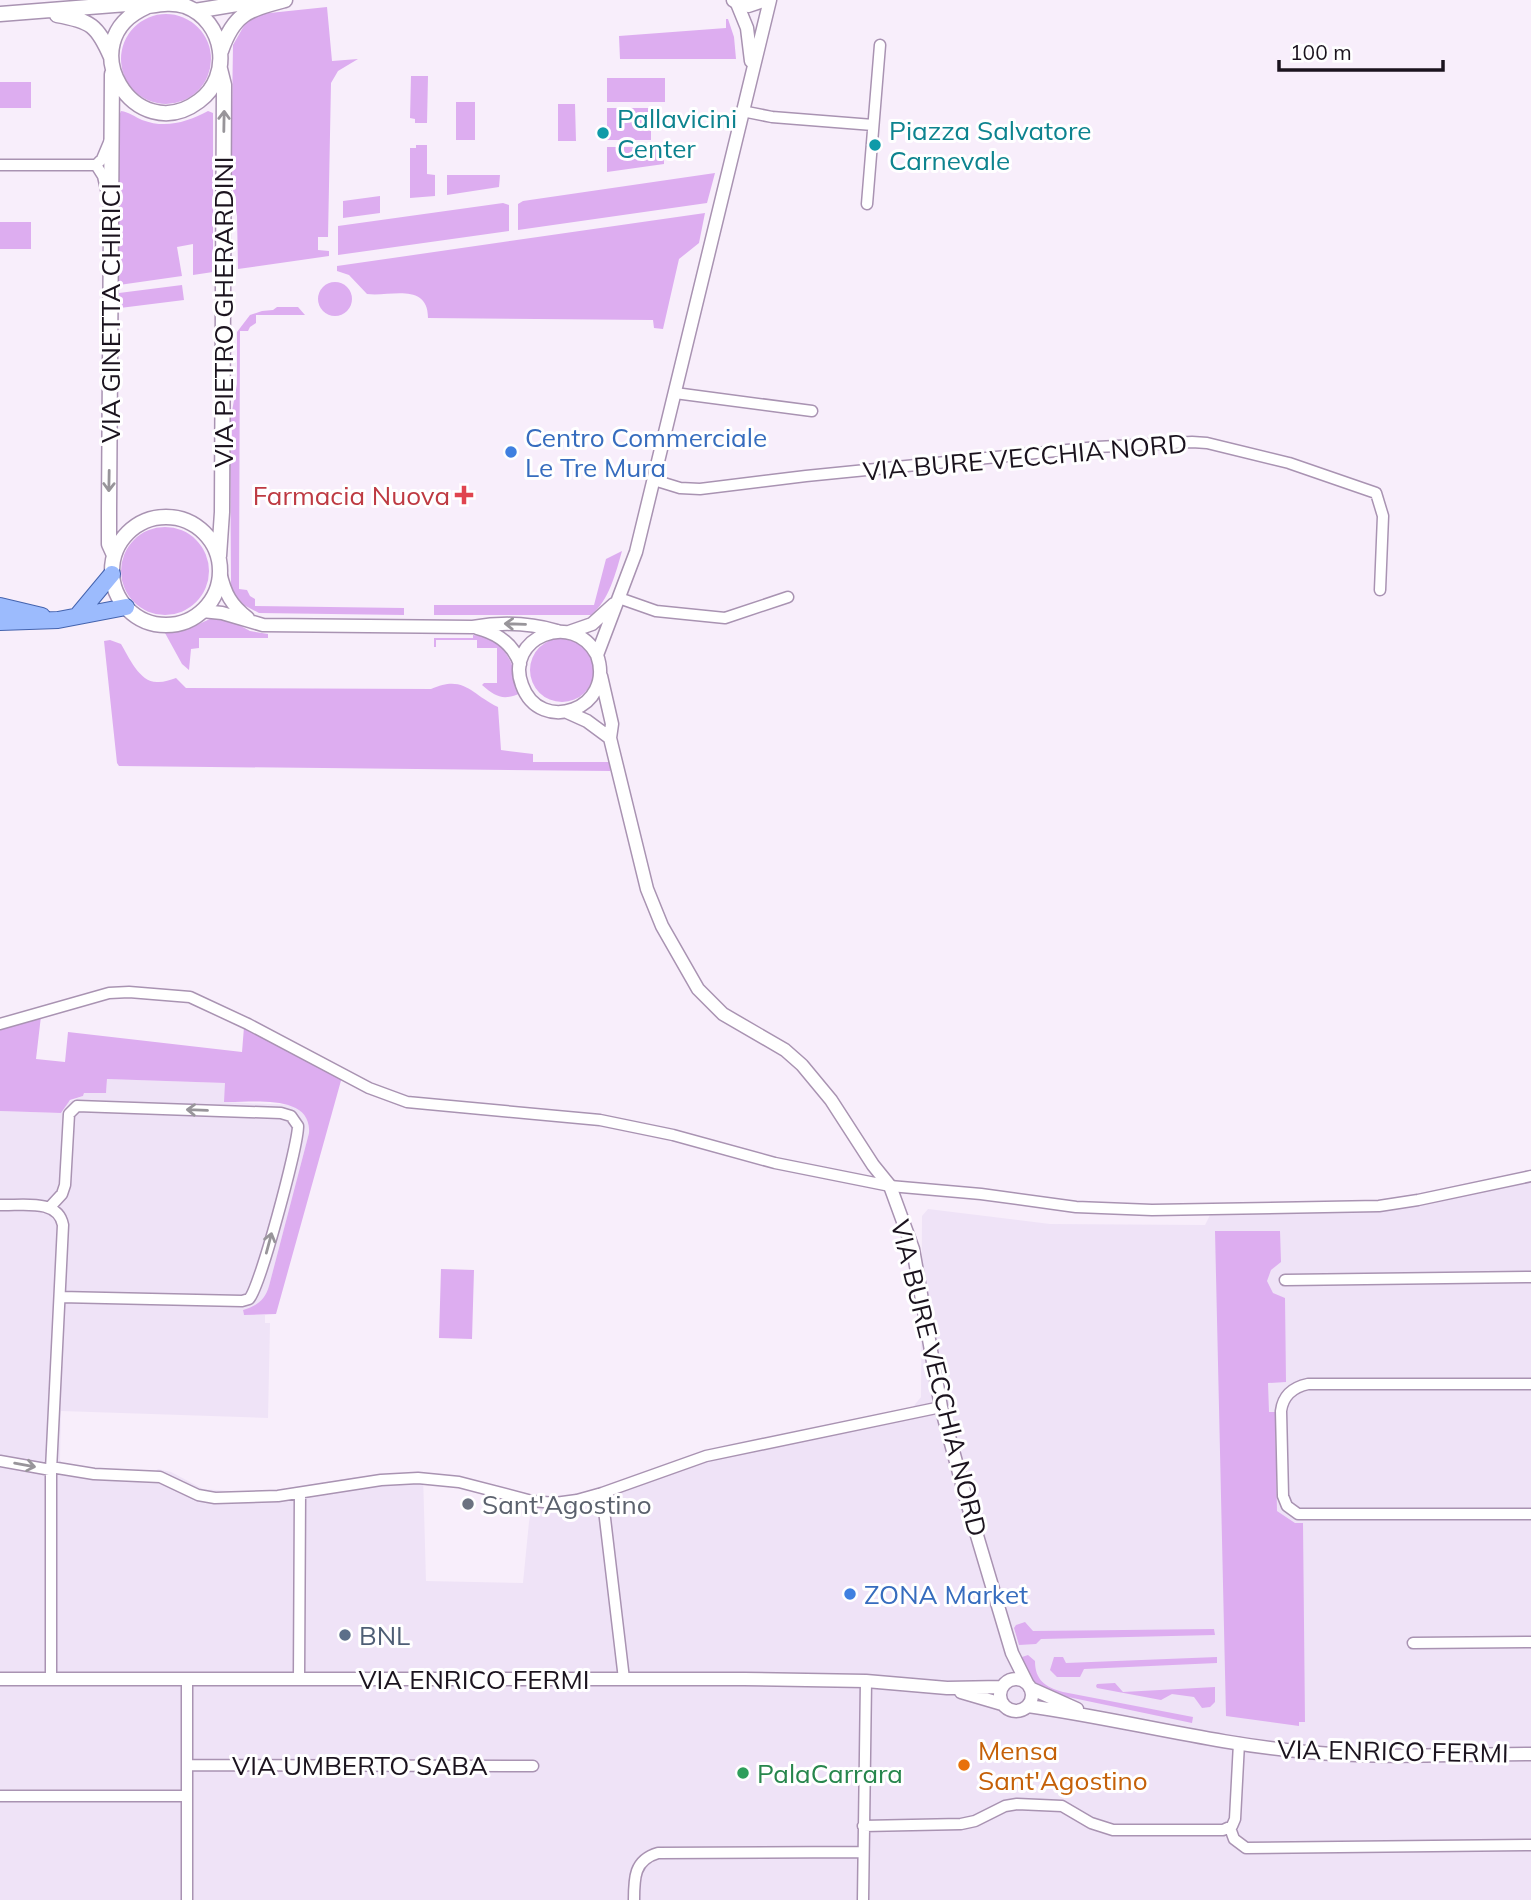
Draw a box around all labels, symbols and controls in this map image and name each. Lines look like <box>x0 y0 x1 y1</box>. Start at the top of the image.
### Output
scale bar <box>1279 28 1444 72</box>
text: 100 m <box>1290 39 1352 65</box>
place label: Pallavicini Center <box>617 102 737 165</box>
one-way arrow <box>217 110 231 133</box>
place label: Piazza Salvatore Carnevale <box>889 114 1091 177</box>
marker: Pallavicini Center <box>595 125 611 141</box>
marker: Piazza Salvatore Carnevale <box>867 137 883 153</box>
street label: VIA PIETRO GHERARDINI <box>207 156 240 468</box>
street label: VIA GINETTA CHIRICI <box>94 183 127 443</box>
place label: Centro Commerciale Le Tre Mura <box>525 421 767 484</box>
street label: VIA BURE VECCHIA NORD <box>862 426 1188 488</box>
marker: Centro Commerciale Le Tre Mura <box>503 444 519 460</box>
one-way arrow <box>102 469 116 492</box>
place label: Farmacia Nuova <box>253 479 450 512</box>
marker: Farmacia Nuova <box>456 487 472 503</box>
one-way arrow <box>504 618 527 631</box>
one-way arrow <box>186 1103 209 1116</box>
street label: VIA BURE VECCHIA NORD <box>884 1216 994 1540</box>
one-way arrow <box>264 1232 277 1254</box>
one-way arrow <box>13 1459 36 1472</box>
place label: Sant'Agostino <box>482 1488 652 1521</box>
marker: Sant'Agostino <box>460 1496 476 1512</box>
place label: ZONA Market <box>864 1578 1028 1611</box>
marker: ZONA Market <box>842 1586 858 1602</box>
place label: BNL <box>359 1619 410 1652</box>
marker: BNL <box>337 1627 353 1643</box>
street label: VIA ENRICO FERMI <box>358 1663 590 1696</box>
street label: VIA ENRICO FERMI <box>1277 1732 1509 1770</box>
place label: Mensa Sant'Agostino <box>978 1734 1148 1797</box>
street label: VIA UMBERTO SABA <box>232 1749 488 1782</box>
place label: PalaCarrara <box>757 1757 903 1790</box>
marker: Mensa Sant'Agostino <box>956 1757 972 1773</box>
marker: PalaCarrara <box>735 1765 751 1781</box>

